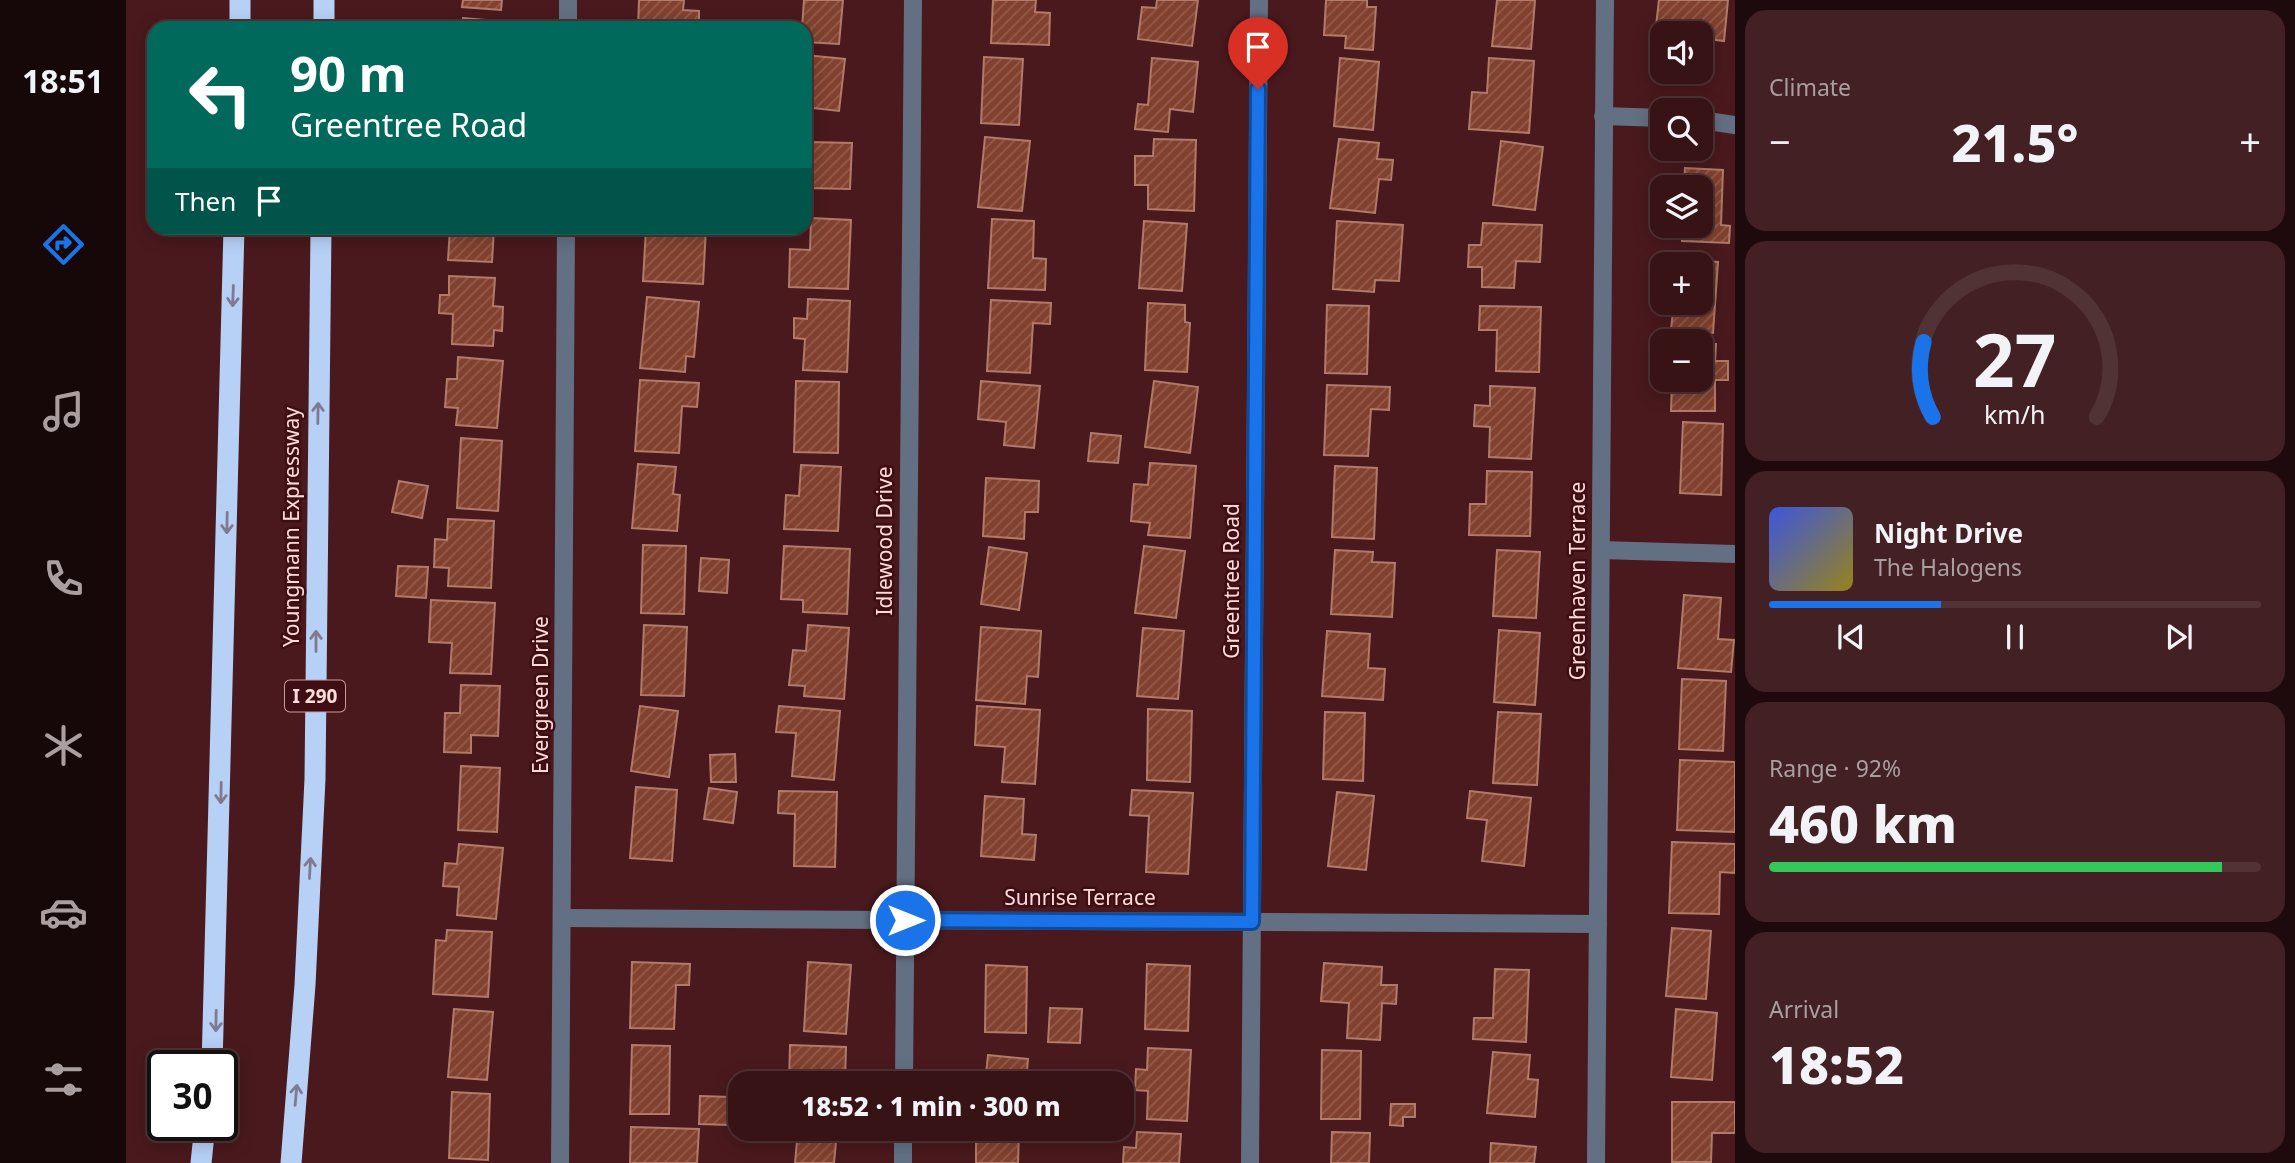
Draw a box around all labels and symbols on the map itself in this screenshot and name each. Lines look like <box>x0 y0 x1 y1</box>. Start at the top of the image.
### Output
pin <box>1228 17 1288 89</box>
one-way arrow <box>226 284 239 307</box>
one-way arrow <box>311 402 325 425</box>
street label: Youngmann Expressway <box>277 407 305 647</box>
street label: Idlewood Drive <box>870 466 898 616</box>
street label: Greenhaven Terrace <box>1563 482 1591 680</box>
street label: Greentree Road <box>1217 503 1245 659</box>
one-way arrow <box>220 511 233 534</box>
street label: Evergreen Drive <box>526 616 554 774</box>
one-way arrow <box>309 629 323 652</box>
road number: I 290 <box>285 680 345 712</box>
one-way arrow <box>214 781 227 804</box>
one-way arrow <box>304 857 317 880</box>
position arrow <box>868 883 942 957</box>
street label: Sunrise Terrace <box>1004 883 1156 911</box>
one-way arrow <box>209 1009 222 1032</box>
speed limit sign: 30 <box>147 1050 238 1141</box>
one-way arrow <box>290 1084 303 1107</box>

